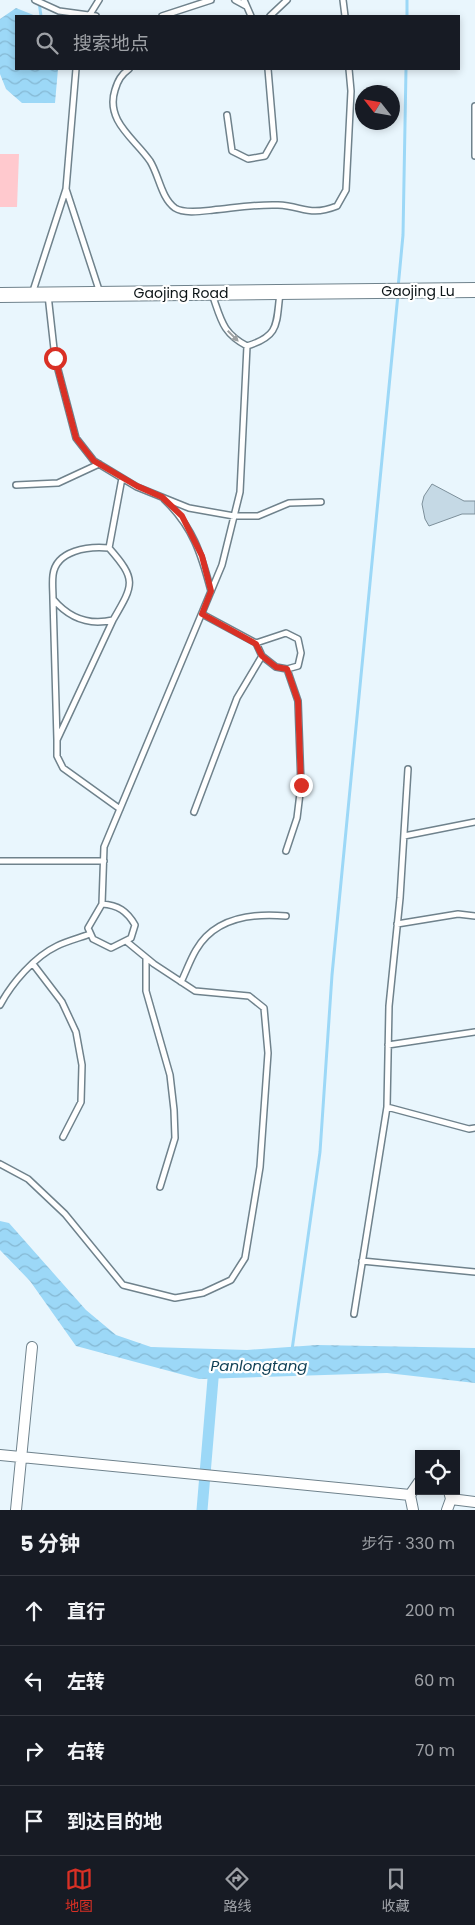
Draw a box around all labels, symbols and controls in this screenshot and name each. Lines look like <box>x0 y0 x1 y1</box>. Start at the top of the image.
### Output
search box <box>15 15 460 70</box>
icon: search <box>33 29 61 57</box>
text: 搜索地点 <box>73 30 149 57</box>
north arrow <box>355 85 400 130</box>
street label: Gaojing Lu <box>381 281 455 301</box>
street label: Gaojing Road <box>134 283 228 303</box>
one-way arrow <box>227 330 239 342</box>
route start <box>44 347 67 370</box>
route end <box>290 774 313 797</box>
water label: Panlongtang <box>211 1355 307 1376</box>
map controls <box>415 1450 460 1495</box>
button: locate <box>415 1450 460 1495</box>
text: 5 分钟 <box>20 1529 80 1558</box>
text: 步行 · 330 m <box>361 1532 455 1555</box>
icon: ahead <box>20 1597 48 1625</box>
text: 直行 <box>67 1598 105 1625</box>
text: 200 m <box>405 1599 455 1622</box>
icon: left <box>20 1667 48 1695</box>
text: 左转 <box>67 1668 105 1695</box>
text: 60 m <box>414 1669 455 1692</box>
icon: right <box>20 1737 48 1765</box>
text: 右转 <box>67 1738 105 1765</box>
text: 70 m <box>415 1739 455 1762</box>
icon: arrive <box>20 1807 48 1835</box>
text: 到达目的地 <box>67 1808 162 1835</box>
tab: 地图 <box>65 1865 93 1917</box>
tab: 路线 <box>223 1865 251 1917</box>
tab: 收藏 <box>382 1865 410 1917</box>

